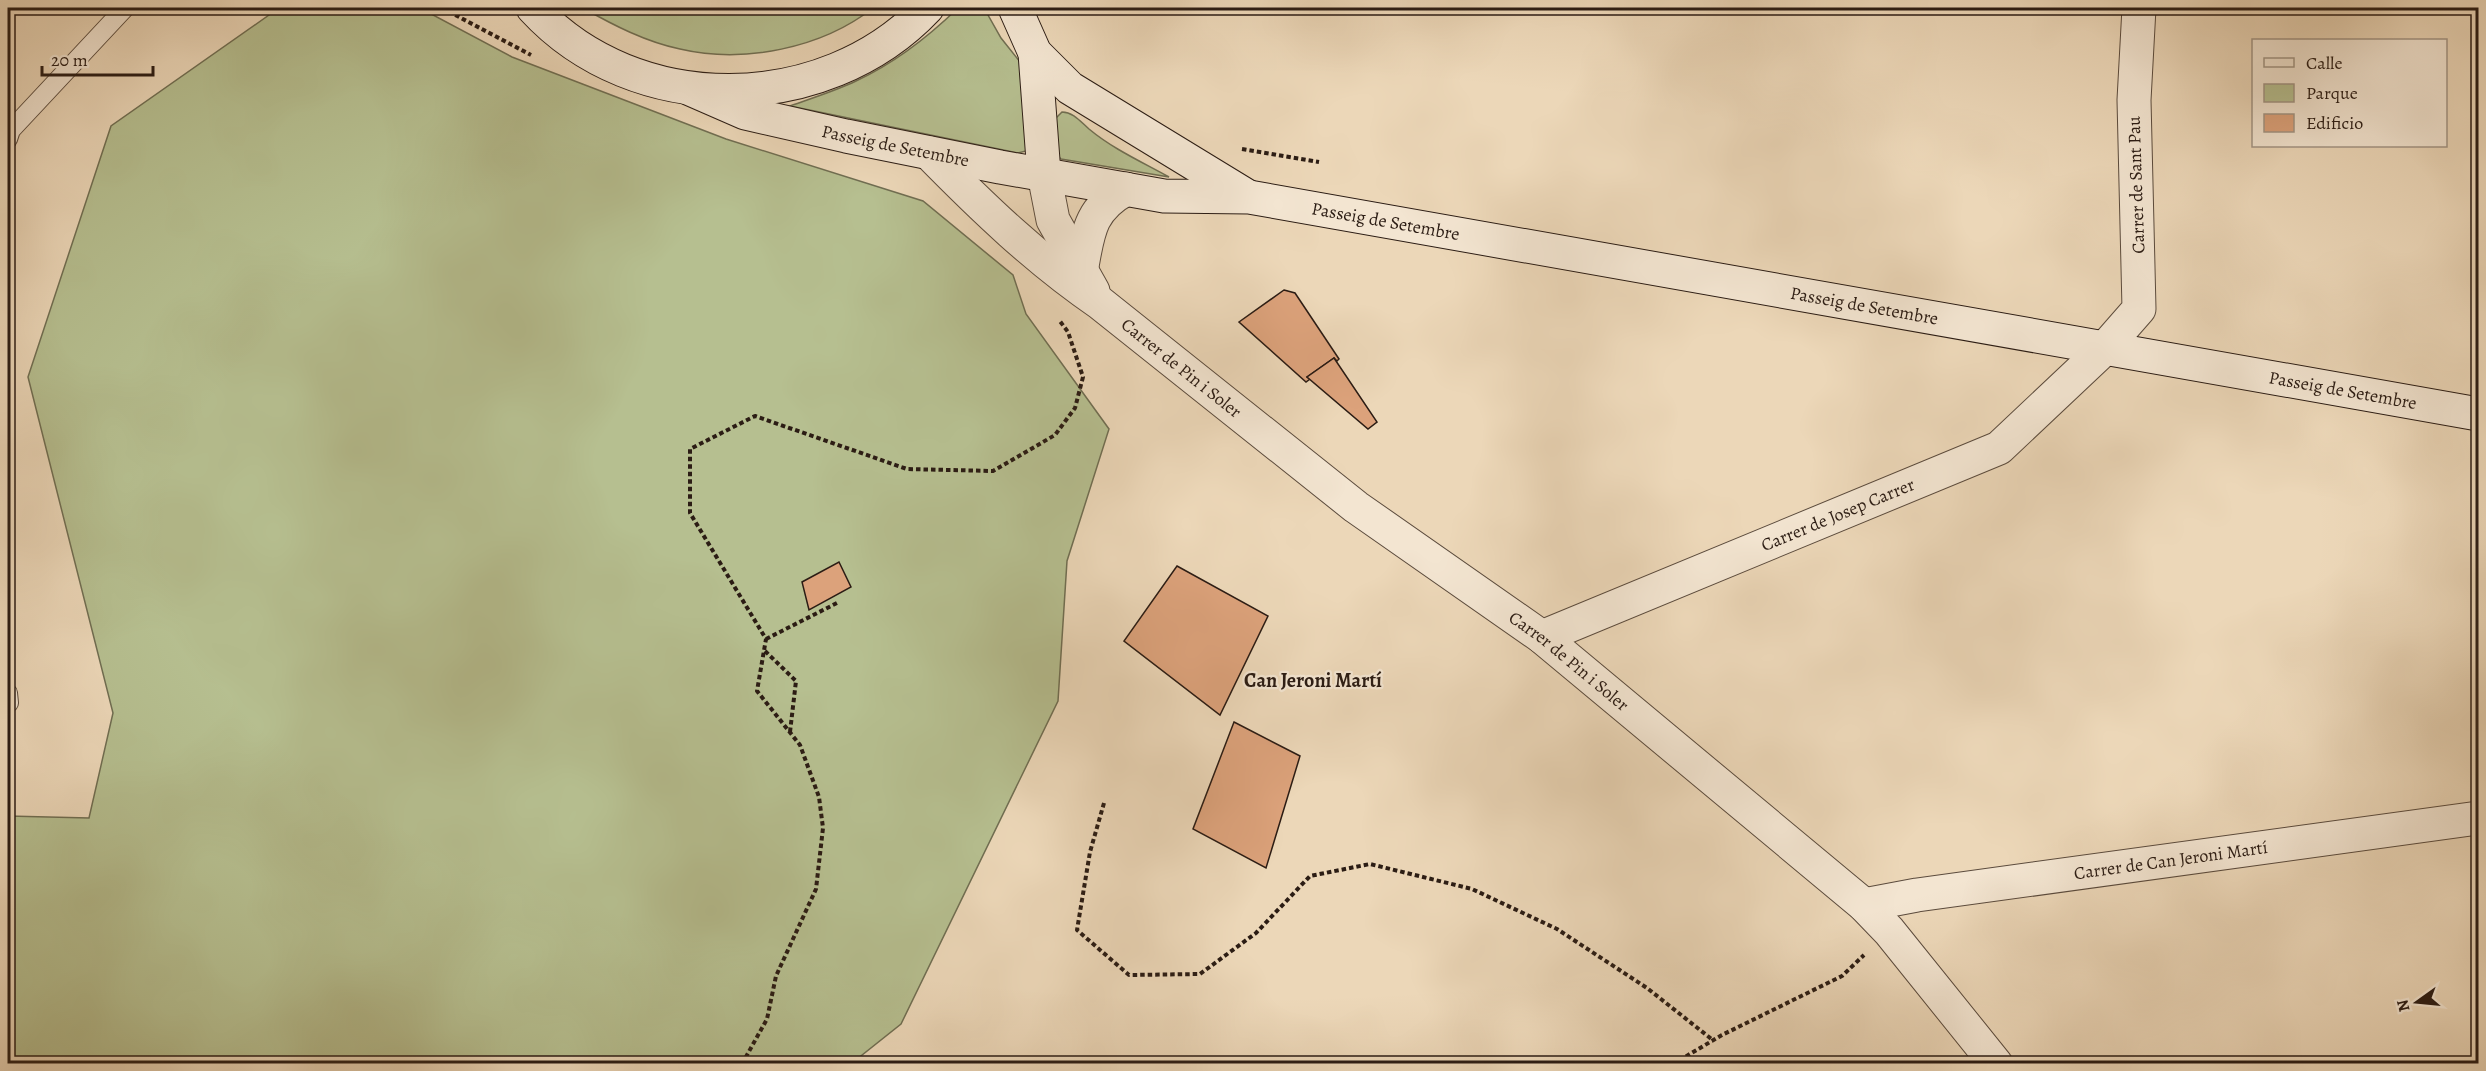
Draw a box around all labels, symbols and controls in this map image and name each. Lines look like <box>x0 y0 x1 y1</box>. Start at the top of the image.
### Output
scale bar <box>42 39 153 77</box>
legend <box>2252 39 2447 147</box>
text: 20 m <box>51 48 88 72</box>
text: Calle <box>2306 51 2343 75</box>
text: Parque <box>2306 81 2358 105</box>
text: Edificio <box>2306 111 2363 135</box>
street label: Carrer de Sant Pau <box>2122 116 2150 254</box>
street label: Passeig de Setembre <box>819 119 971 172</box>
street label: Passeig de Setembre <box>1310 196 1461 246</box>
street label: Passeig de Setembre <box>1788 281 1940 330</box>
street label: Carrer de Pin i Soler <box>1116 313 1247 423</box>
street label: Passeig de Setembre <box>2267 365 2419 415</box>
street label: Carrer de Josep Carrer <box>1757 472 1918 557</box>
street label: Carrer de Pin i Soler <box>1504 605 1634 716</box>
district label: Can Jeroni Martí <box>1244 667 1382 694</box>
street label: Carrer de Can Jeroni Martí <box>2072 835 2269 885</box>
north arrow <box>2387 972 2447 1032</box>
text: N <box>2391 997 2416 1014</box>

